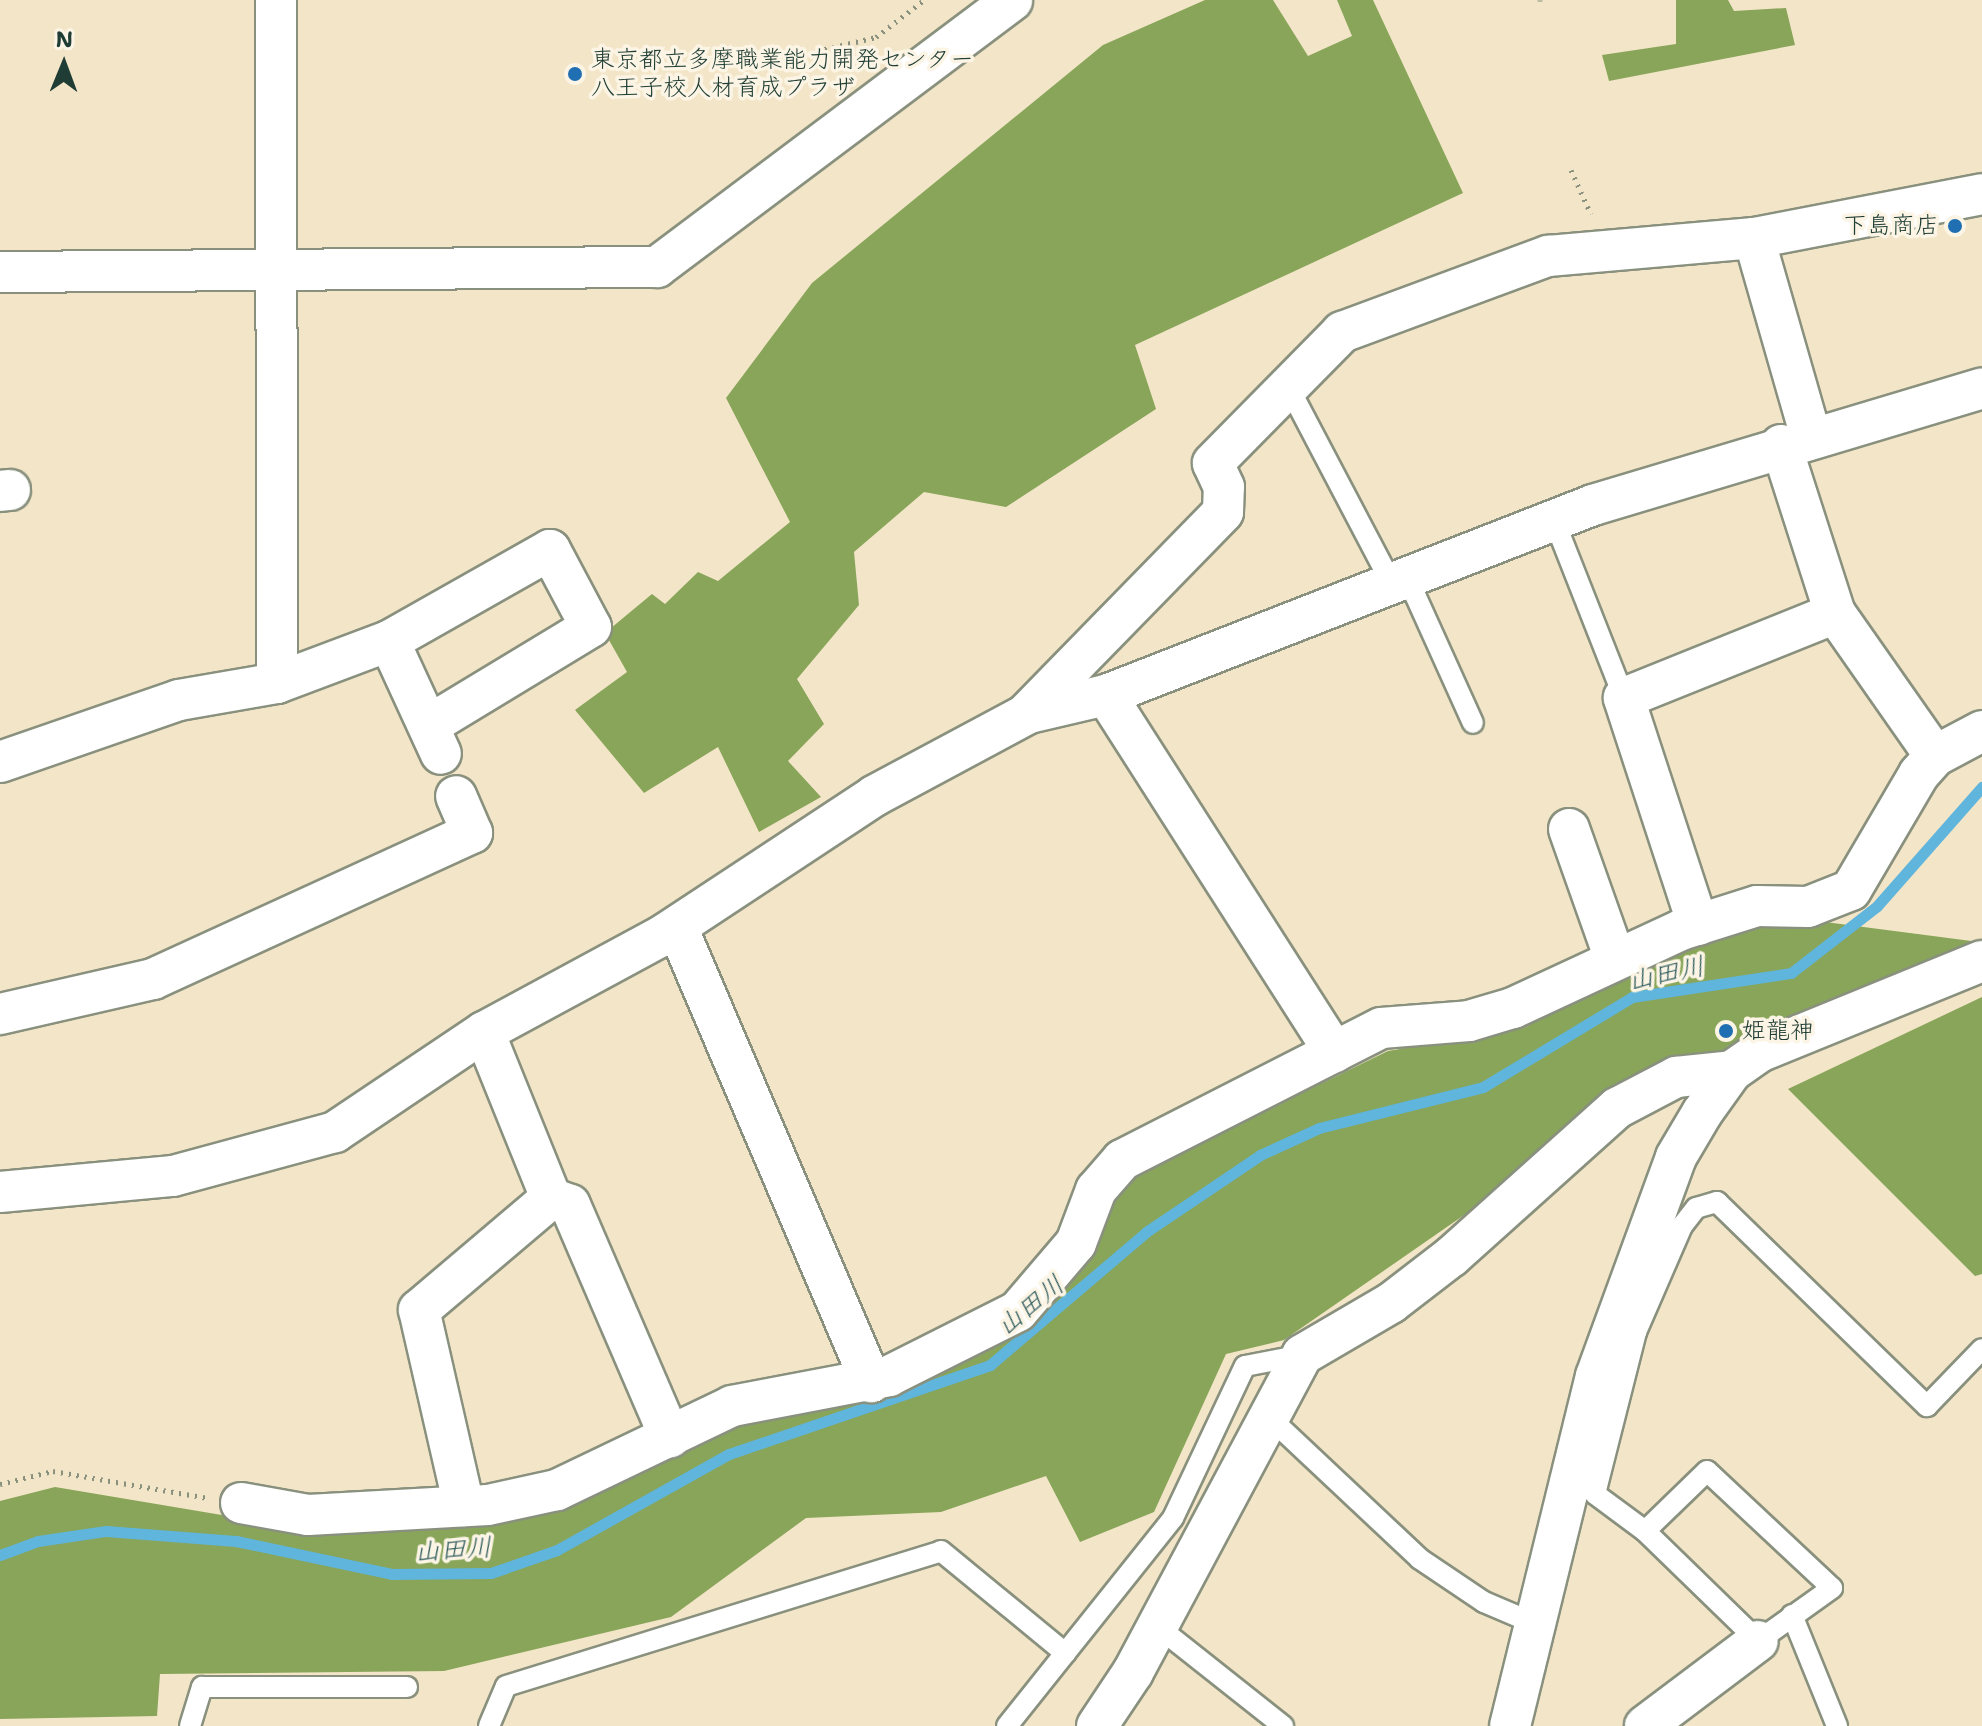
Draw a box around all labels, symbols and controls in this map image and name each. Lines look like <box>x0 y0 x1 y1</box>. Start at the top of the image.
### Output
north arrow <box>24 24 104 104</box>
text: N <box>55 25 73 54</box>
place label: 東京都立多摩職業能力開発センター 八王子校人材育成プラザ <box>591 46 975 102</box>
marker: 東京都立多摩職業能力開発センター 八王子校人材育成プラザ <box>566 65 584 83</box>
place label: 下島商店 <box>1843 212 1939 240</box>
marker: 下島商店 <box>1946 217 1964 235</box>
water label: 山田川 <box>1625 950 1707 996</box>
place label: 姫龍神 <box>1742 1017 1814 1045</box>
marker: 姫龍神 <box>1717 1022 1735 1040</box>
water label: 山田川 <box>990 1268 1070 1342</box>
water label: 山田川 <box>413 1531 493 1567</box>

